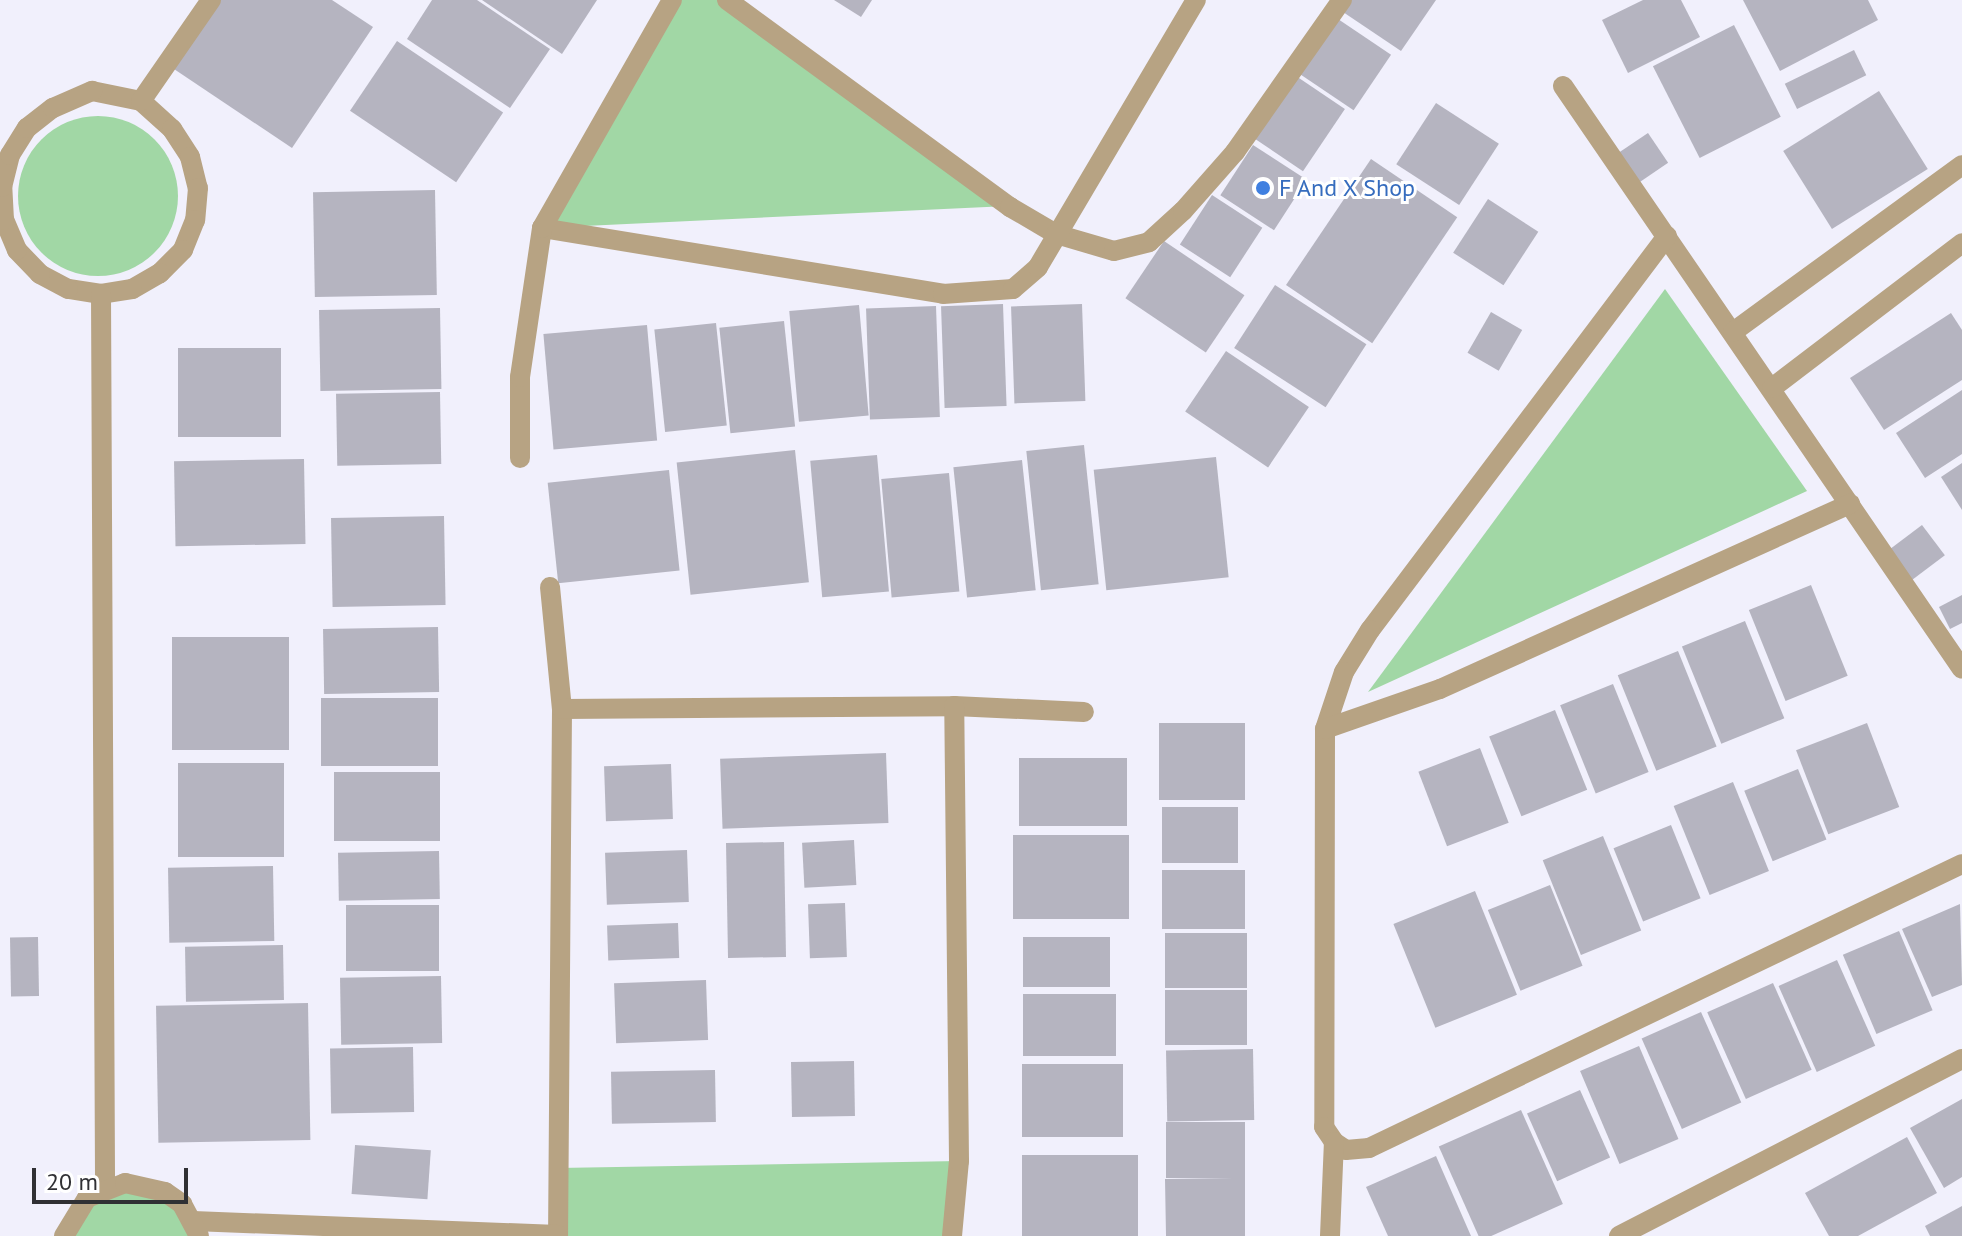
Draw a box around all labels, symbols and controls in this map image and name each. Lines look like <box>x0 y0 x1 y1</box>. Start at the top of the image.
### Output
place label: F And X Shop <box>1279 174 1417 202</box>
marker: F And X Shop <box>1254 179 1272 197</box>
scale bar <box>36 1152 192 1202</box>
text: 20 m <box>46 1166 98 1197</box>

